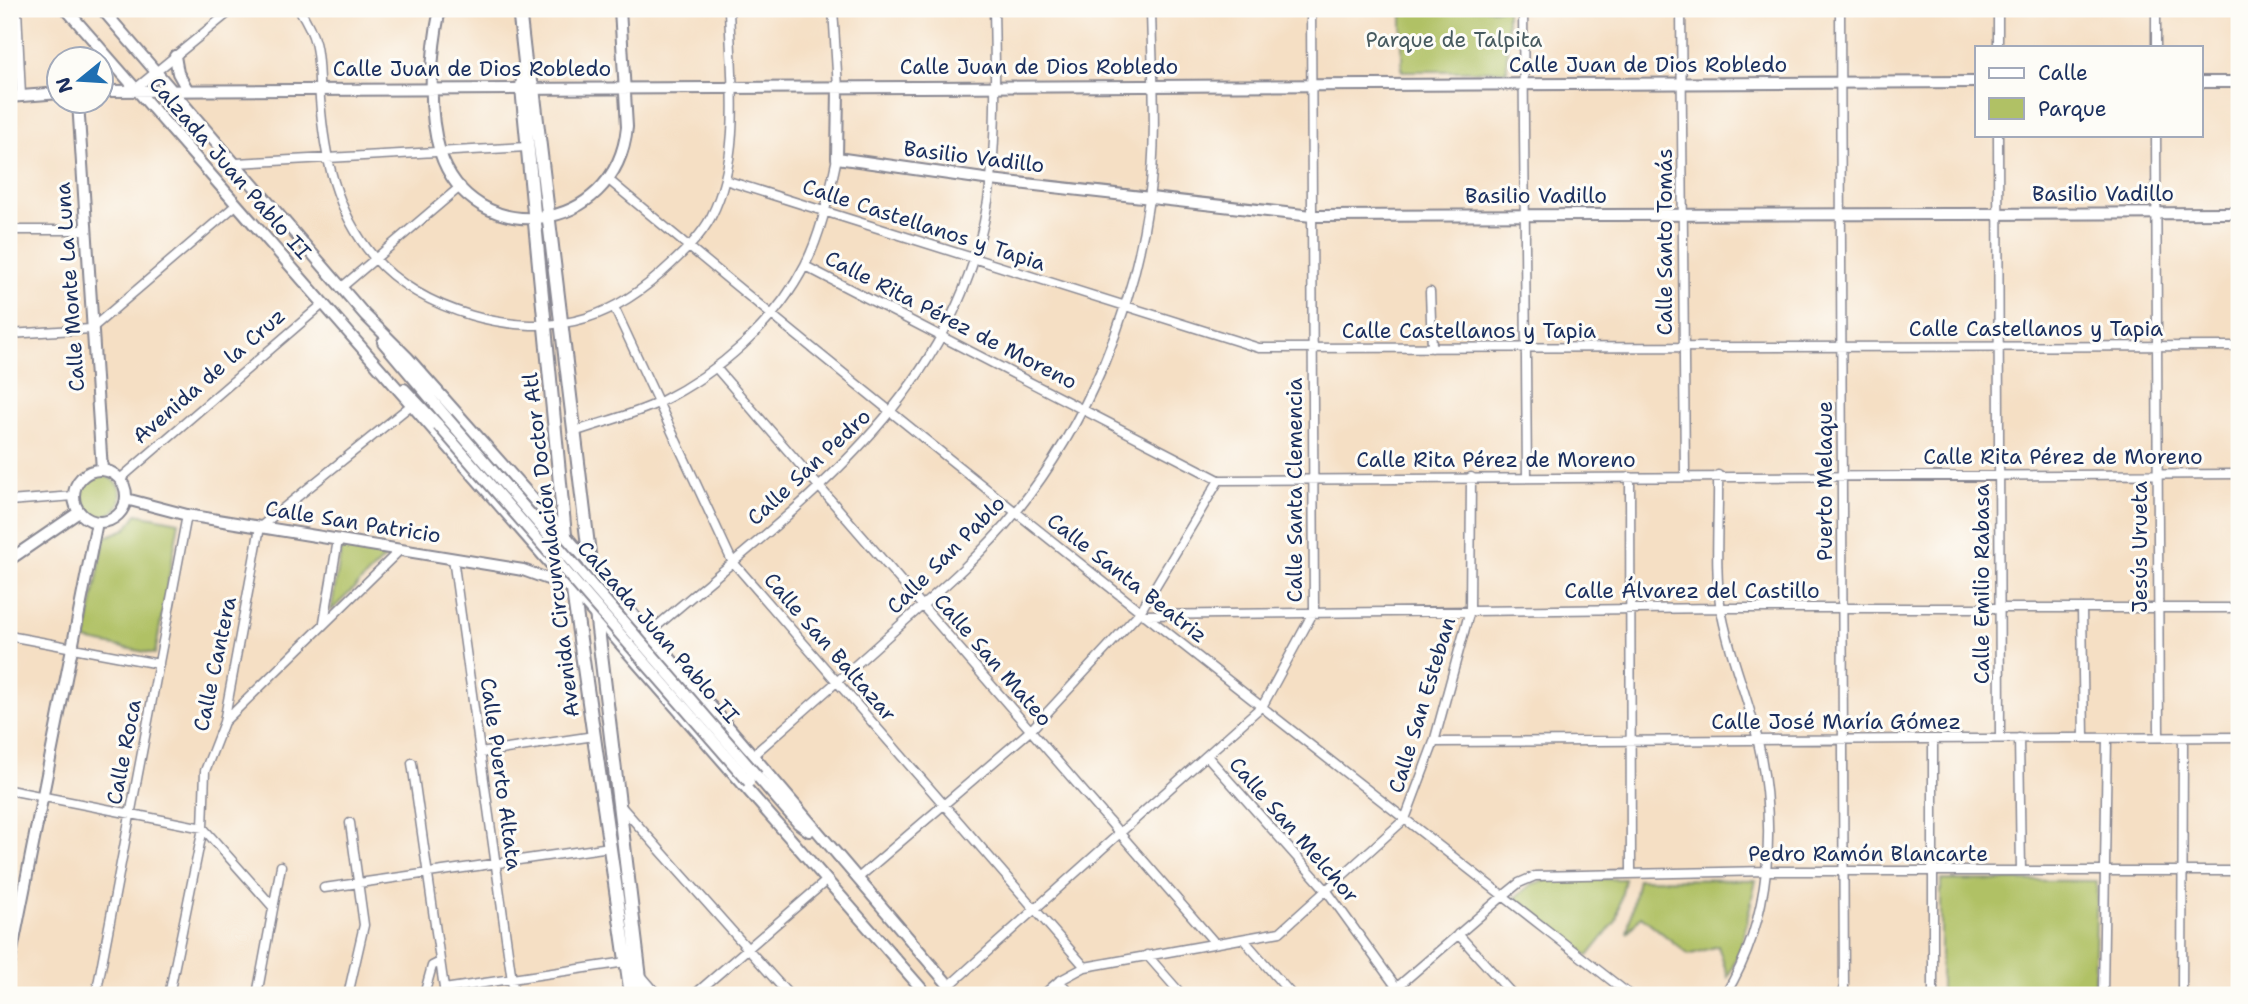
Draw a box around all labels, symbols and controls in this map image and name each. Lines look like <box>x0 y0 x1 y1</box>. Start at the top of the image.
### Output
park label: Parque de Talpita <box>1366 26 1542 54</box>
north arrow <box>46 46 116 116</box>
legend <box>1975 46 2202 136</box>
street label: Calle Juan de Dios Robledo <box>1509 51 1787 79</box>
street label: Calle Juan de Dios Robledo <box>900 53 1178 81</box>
street label: Calle Juan de Dios Robledo <box>333 55 611 83</box>
text: Calle <box>2038 59 2088 87</box>
street label: Calzada Juan Pablo II <box>143 71 317 265</box>
text: N <box>50 74 79 96</box>
text: Parque <box>2038 95 2107 123</box>
street label: Basilio Vadillo <box>902 134 1046 180</box>
street label: Calle Santo Tomás <box>1651 148 1679 336</box>
street label: Calle Castellanos y Tapia <box>799 172 1049 278</box>
street label: Basilio Vadillo <box>2032 180 2174 208</box>
street label: Calle Monte La Luna <box>49 181 91 393</box>
street label: Basilio Vadillo <box>1465 182 1607 210</box>
street label: Calle Rita Pérez de Moreno <box>820 244 1082 396</box>
street label: Avenida de la Cruz <box>127 302 291 450</box>
street label: Calle Castellanos y Tapia <box>1909 315 2163 343</box>
street label: Calle Castellanos y Tapia <box>1342 317 1596 345</box>
street label: Avenida Circunvalación Doctor Atl <box>516 370 586 719</box>
street label: Calle Santa Clemencia <box>1281 378 1309 602</box>
street label: Puerto Melaque <box>1811 401 1839 561</box>
street label: Calle San Pedro <box>741 402 877 532</box>
street label: Calle Rita Pérez de Moreno <box>1923 443 2203 471</box>
street label: Calle Rita Pérez de Moreno <box>1356 446 1636 474</box>
street label: Jesús Urueta <box>2126 481 2154 613</box>
street label: Calle Emilio Rabasa <box>1968 484 1996 684</box>
street label: Calle San Pablo <box>881 490 1011 620</box>
street label: Calle San Patricio <box>263 494 443 550</box>
street label: Calle Santa Beatriz <box>1041 507 1213 649</box>
street label: Calzada Juan Pablo II <box>571 535 745 729</box>
street label: Calle San Baltazar <box>757 566 903 728</box>
street label: Calle Álvarez del Castillo <box>1564 576 1820 605</box>
street label: Calle San Mateo <box>928 588 1058 732</box>
street label: Calle Cantera <box>187 594 243 734</box>
street label: Calle San Esteban <box>1382 613 1462 796</box>
street label: Calle Puerto Altata <box>474 676 528 872</box>
street label: Calle Roca <box>100 697 148 807</box>
street label: Calle José María Gómez <box>1711 708 1961 736</box>
street label: Calle San Melchor <box>1223 751 1365 909</box>
street label: Pedro Ramón Blancarte <box>1748 840 1988 868</box>

